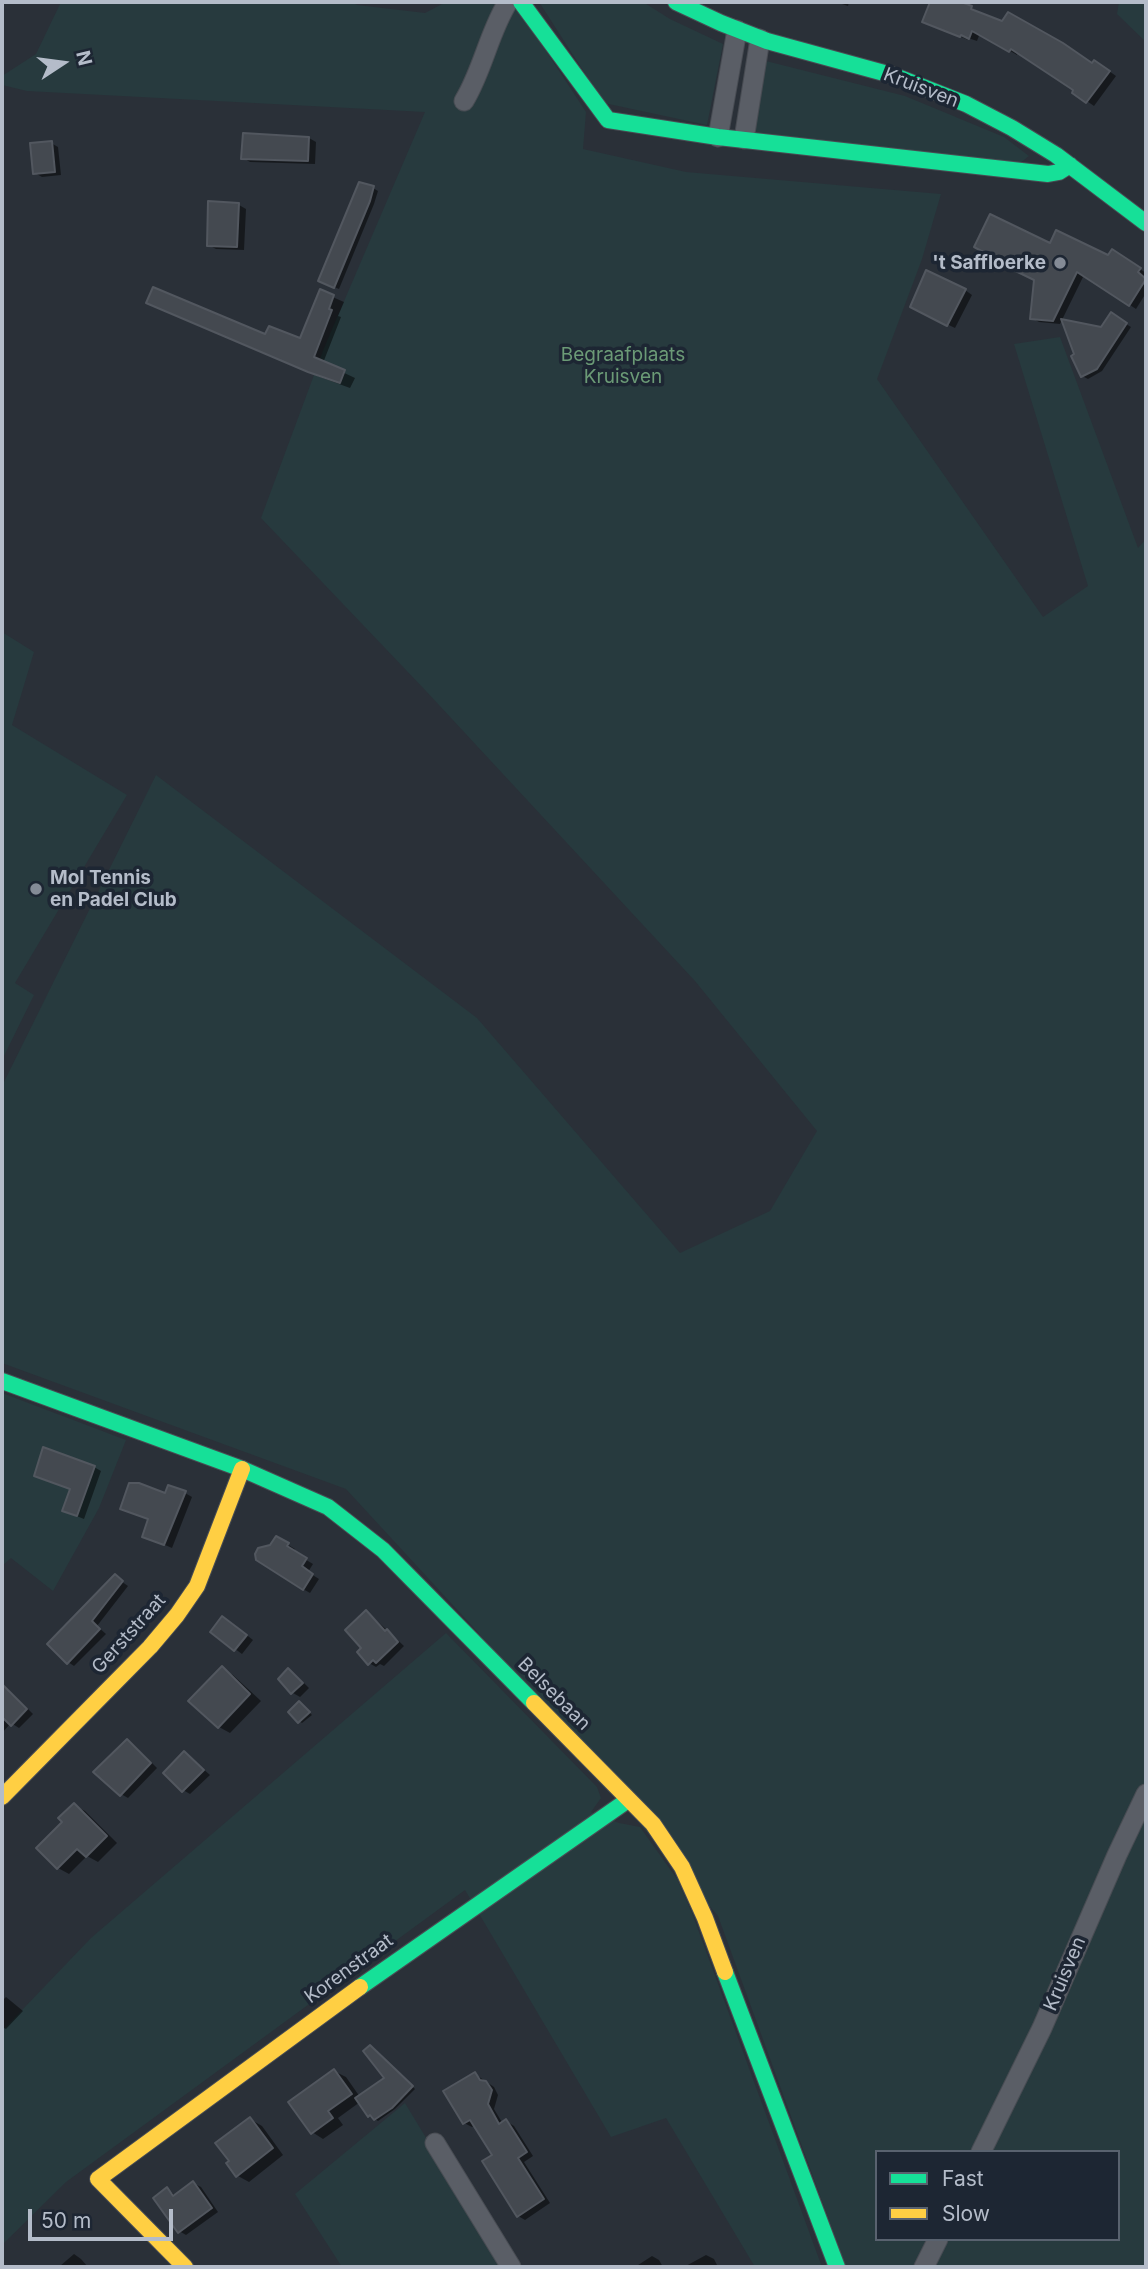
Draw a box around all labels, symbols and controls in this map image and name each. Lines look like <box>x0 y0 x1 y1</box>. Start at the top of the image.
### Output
north arrow <box>28 28 98 98</box>
text: N <box>71 49 97 68</box>
street label: Kruisven <box>880 63 962 113</box>
place label: 't Saffloerke <box>932 252 1046 274</box>
marker: 't Saffloerke <box>1052 255 1068 271</box>
park label: Begraafplaats Kruisven <box>561 344 685 388</box>
place label: Mol Tennis en Padel Club <box>50 867 177 911</box>
marker: Mol Tennis en Padel Club <box>28 881 44 897</box>
street label: Gerststraat <box>87 1589 171 1679</box>
street label: Belsebaan <box>513 1653 595 1735</box>
street label: Korenstraat <box>300 1929 398 2009</box>
street label: Kruisven <box>1039 1933 1091 2015</box>
legend <box>875 2150 1120 2241</box>
text: Fast <box>942 2166 984 2191</box>
scale bar <box>32 2196 177 2240</box>
text: Slow <box>942 2201 990 2226</box>
text: 50 m <box>41 2208 91 2233</box>

